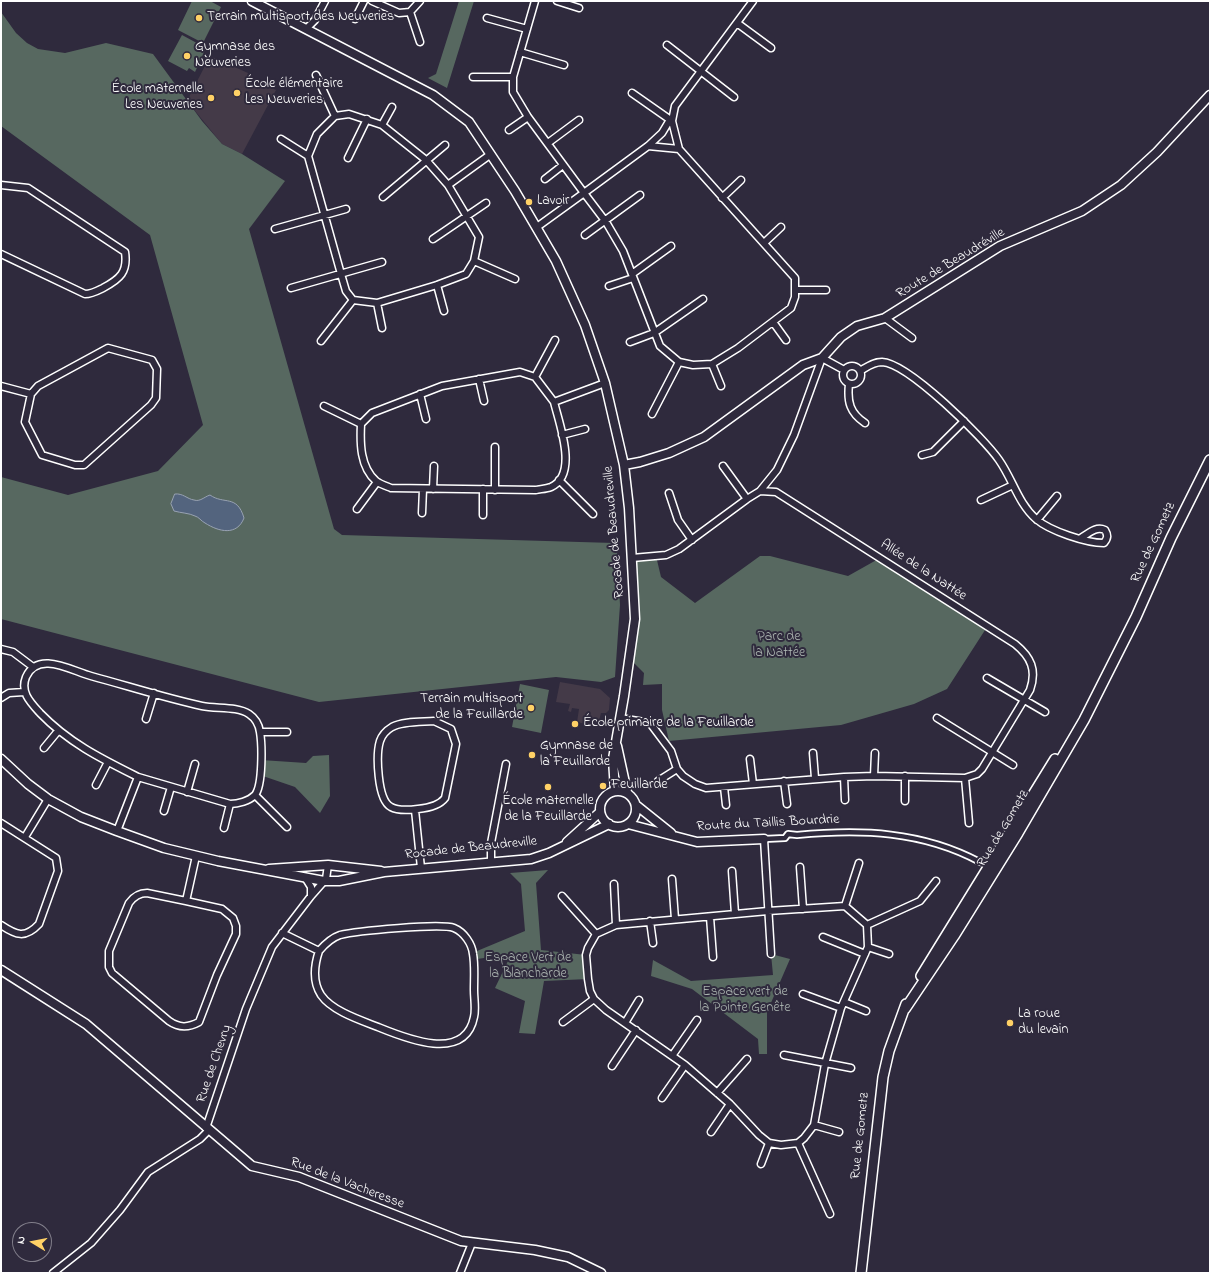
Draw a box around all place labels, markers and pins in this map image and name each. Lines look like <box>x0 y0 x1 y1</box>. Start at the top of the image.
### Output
place label: Terrain multisport des Neuveries <box>207 10 394 26</box>
marker: Terrain multisport des Neuveries <box>194 13 204 23</box>
place label: Gymnase des Neuveries <box>195 40 275 72</box>
marker: Gymnase des Neuveries <box>182 51 192 61</box>
place label: École élémentaire Les Neuveries <box>245 77 343 110</box>
place label: École maternelle Les Neuveries <box>111 82 203 114</box>
marker: École élémentaire Les Neuveries <box>232 88 242 98</box>
marker: École maternelle Les Neuveries <box>206 93 216 103</box>
place label: Lavoir <box>537 194 569 210</box>
marker: Lavoir <box>524 197 534 207</box>
place label: Terrain multisport de la Feuillarde <box>420 692 523 724</box>
marker: Terrain multisport de la Feuillarde <box>526 703 536 713</box>
place label: École primaire de la Feuillarde <box>583 716 754 732</box>
marker: École primaire de la Feuillarde <box>570 719 580 729</box>
place label: Gymnase de la Feuillarde <box>540 739 613 772</box>
marker: Gymnase de la Feuillarde <box>527 750 537 760</box>
place label: Feuillarde <box>611 778 668 794</box>
marker: Feuillarde <box>598 781 608 791</box>
marker: École maternelle de la Feuillarde <box>543 782 553 792</box>
place label: École maternelle de la Feuillarde <box>502 794 594 826</box>
place label: La roue du levain <box>1018 1007 1068 1040</box>
marker: La roue du levain <box>1005 1018 1015 1028</box>

